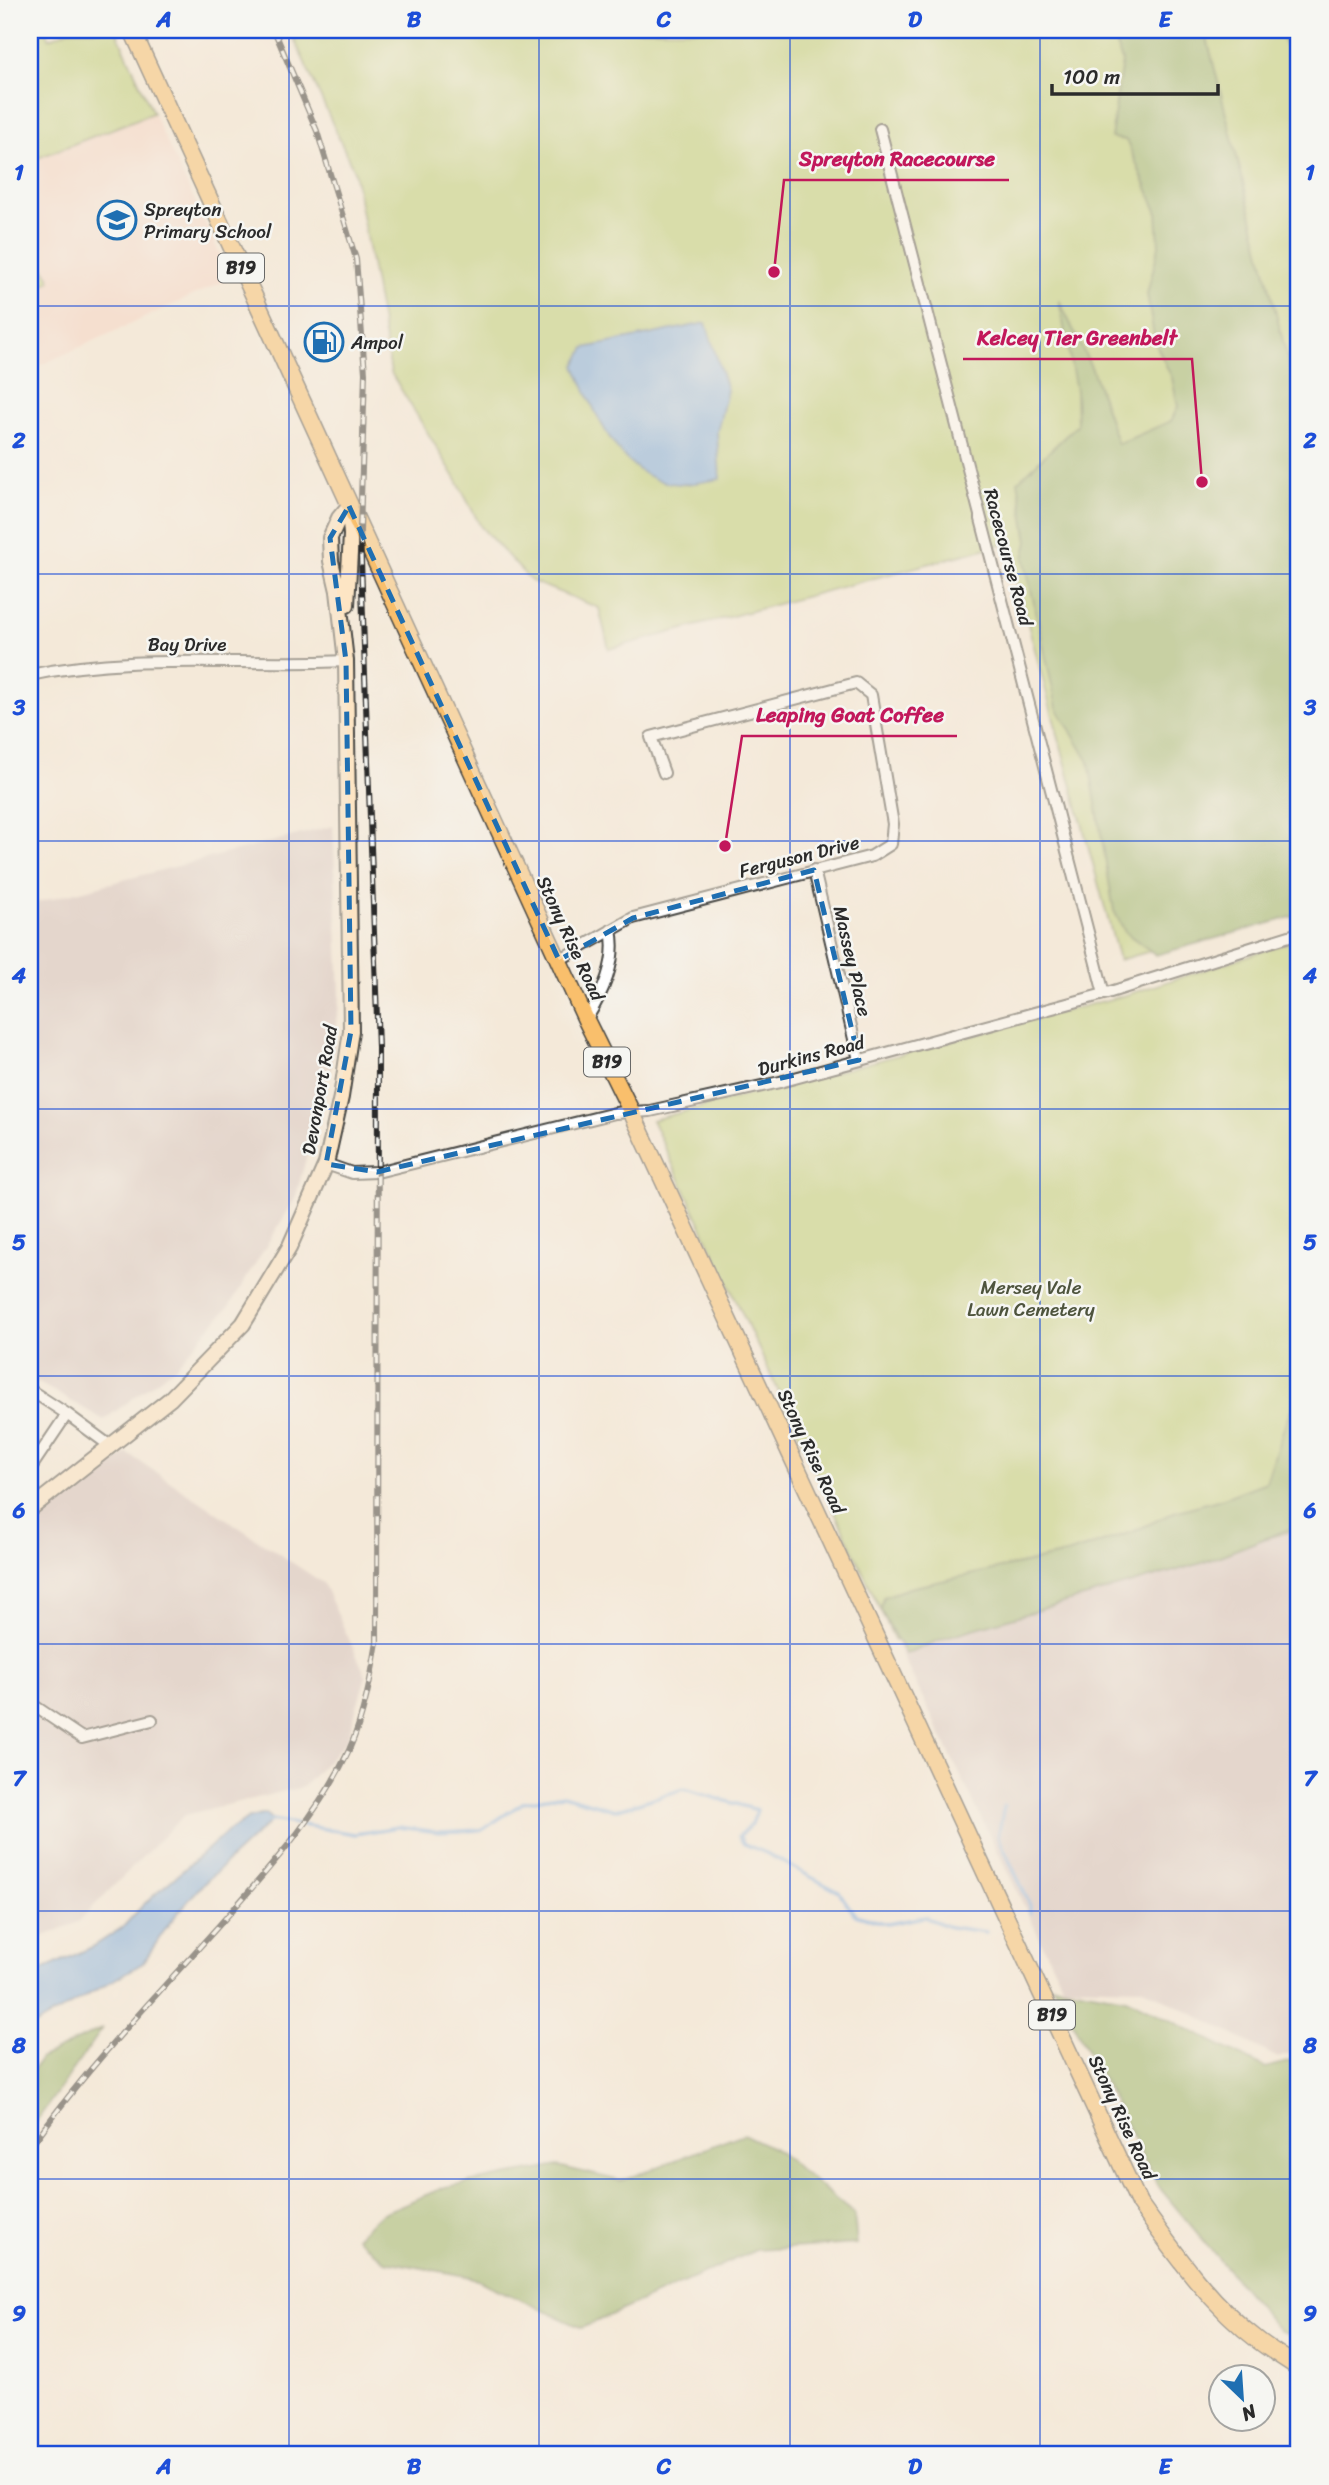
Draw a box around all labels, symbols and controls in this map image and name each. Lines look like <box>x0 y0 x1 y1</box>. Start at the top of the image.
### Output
text: A <box>155 0 172 40</box>
text: B <box>407 0 422 40</box>
text: C <box>656 0 672 40</box>
text: D <box>908 0 923 40</box>
text: E <box>1159 0 1174 40</box>
scale bar <box>1052 52 1219 96</box>
text: 100 m <box>1063 58 1120 96</box>
callout: Spreyton Racecourse <box>784 138 1009 180</box>
text: Spreyton Racecourse <box>798 140 995 178</box>
text: 1 <box>14 152 24 193</box>
text: 1 <box>1305 152 1315 193</box>
place label: Spreyton Primary School <box>144 193 272 248</box>
school or university icon: Spreyton Primary School <box>96 199 138 241</box>
road number: B19 <box>218 254 264 282</box>
callout: Kelcey Tier Greenbelt <box>963 317 1192 359</box>
text: Kelcey Tier Greenbelt <box>976 319 1179 357</box>
fuel station icon: Ampol <box>303 321 345 363</box>
place label: Ampol <box>350 326 404 359</box>
text: 2 <box>11 420 26 461</box>
text: 2 <box>1302 420 1317 461</box>
street label: Racecourse Road <box>974 485 1043 631</box>
street label: Bay Drive <box>148 628 226 661</box>
text: 3 <box>12 687 26 728</box>
text: 3 <box>1303 687 1317 728</box>
callout: Leaping Goat Coffee <box>742 694 957 736</box>
text: Leaping Goat Coffee <box>756 696 944 734</box>
street label: Ferguson Drive <box>735 826 863 887</box>
street label: Stony Rise Road <box>527 870 614 1007</box>
street label: Massey Place <box>824 902 881 1020</box>
text: 4 <box>11 955 27 996</box>
text: 4 <box>1302 955 1318 996</box>
street label: Devonport Road <box>292 1021 347 1157</box>
street label: Durkins Road <box>754 1025 869 1086</box>
road number: B19 <box>584 1048 630 1077</box>
text: 5 <box>12 1222 26 1263</box>
text: 5 <box>1303 1222 1317 1263</box>
park label: Mersey Vale Lawn Cemetery <box>967 1271 1095 1326</box>
street label: Stony Rise Road <box>768 1383 855 1520</box>
text: 6 <box>11 1490 26 1531</box>
text: 6 <box>1302 1490 1317 1531</box>
text: 7 <box>12 1758 27 1799</box>
text: 7 <box>1303 1758 1318 1799</box>
road number: B19 <box>1029 2000 1075 2029</box>
text: 8 <box>11 2025 26 2066</box>
text: 8 <box>1302 2025 1317 2066</box>
street label: Stony Rise Road <box>1079 2049 1166 2186</box>
text: 9 <box>12 2293 26 2334</box>
text: 9 <box>1303 2293 1317 2334</box>
north arrow <box>1206 2362 1276 2432</box>
text: N <box>1235 2395 1263 2431</box>
text: A <box>155 2446 172 2485</box>
text: B <box>407 2446 422 2485</box>
text: C <box>656 2446 672 2485</box>
text: D <box>908 2446 923 2485</box>
text: E <box>1159 2446 1174 2485</box>

